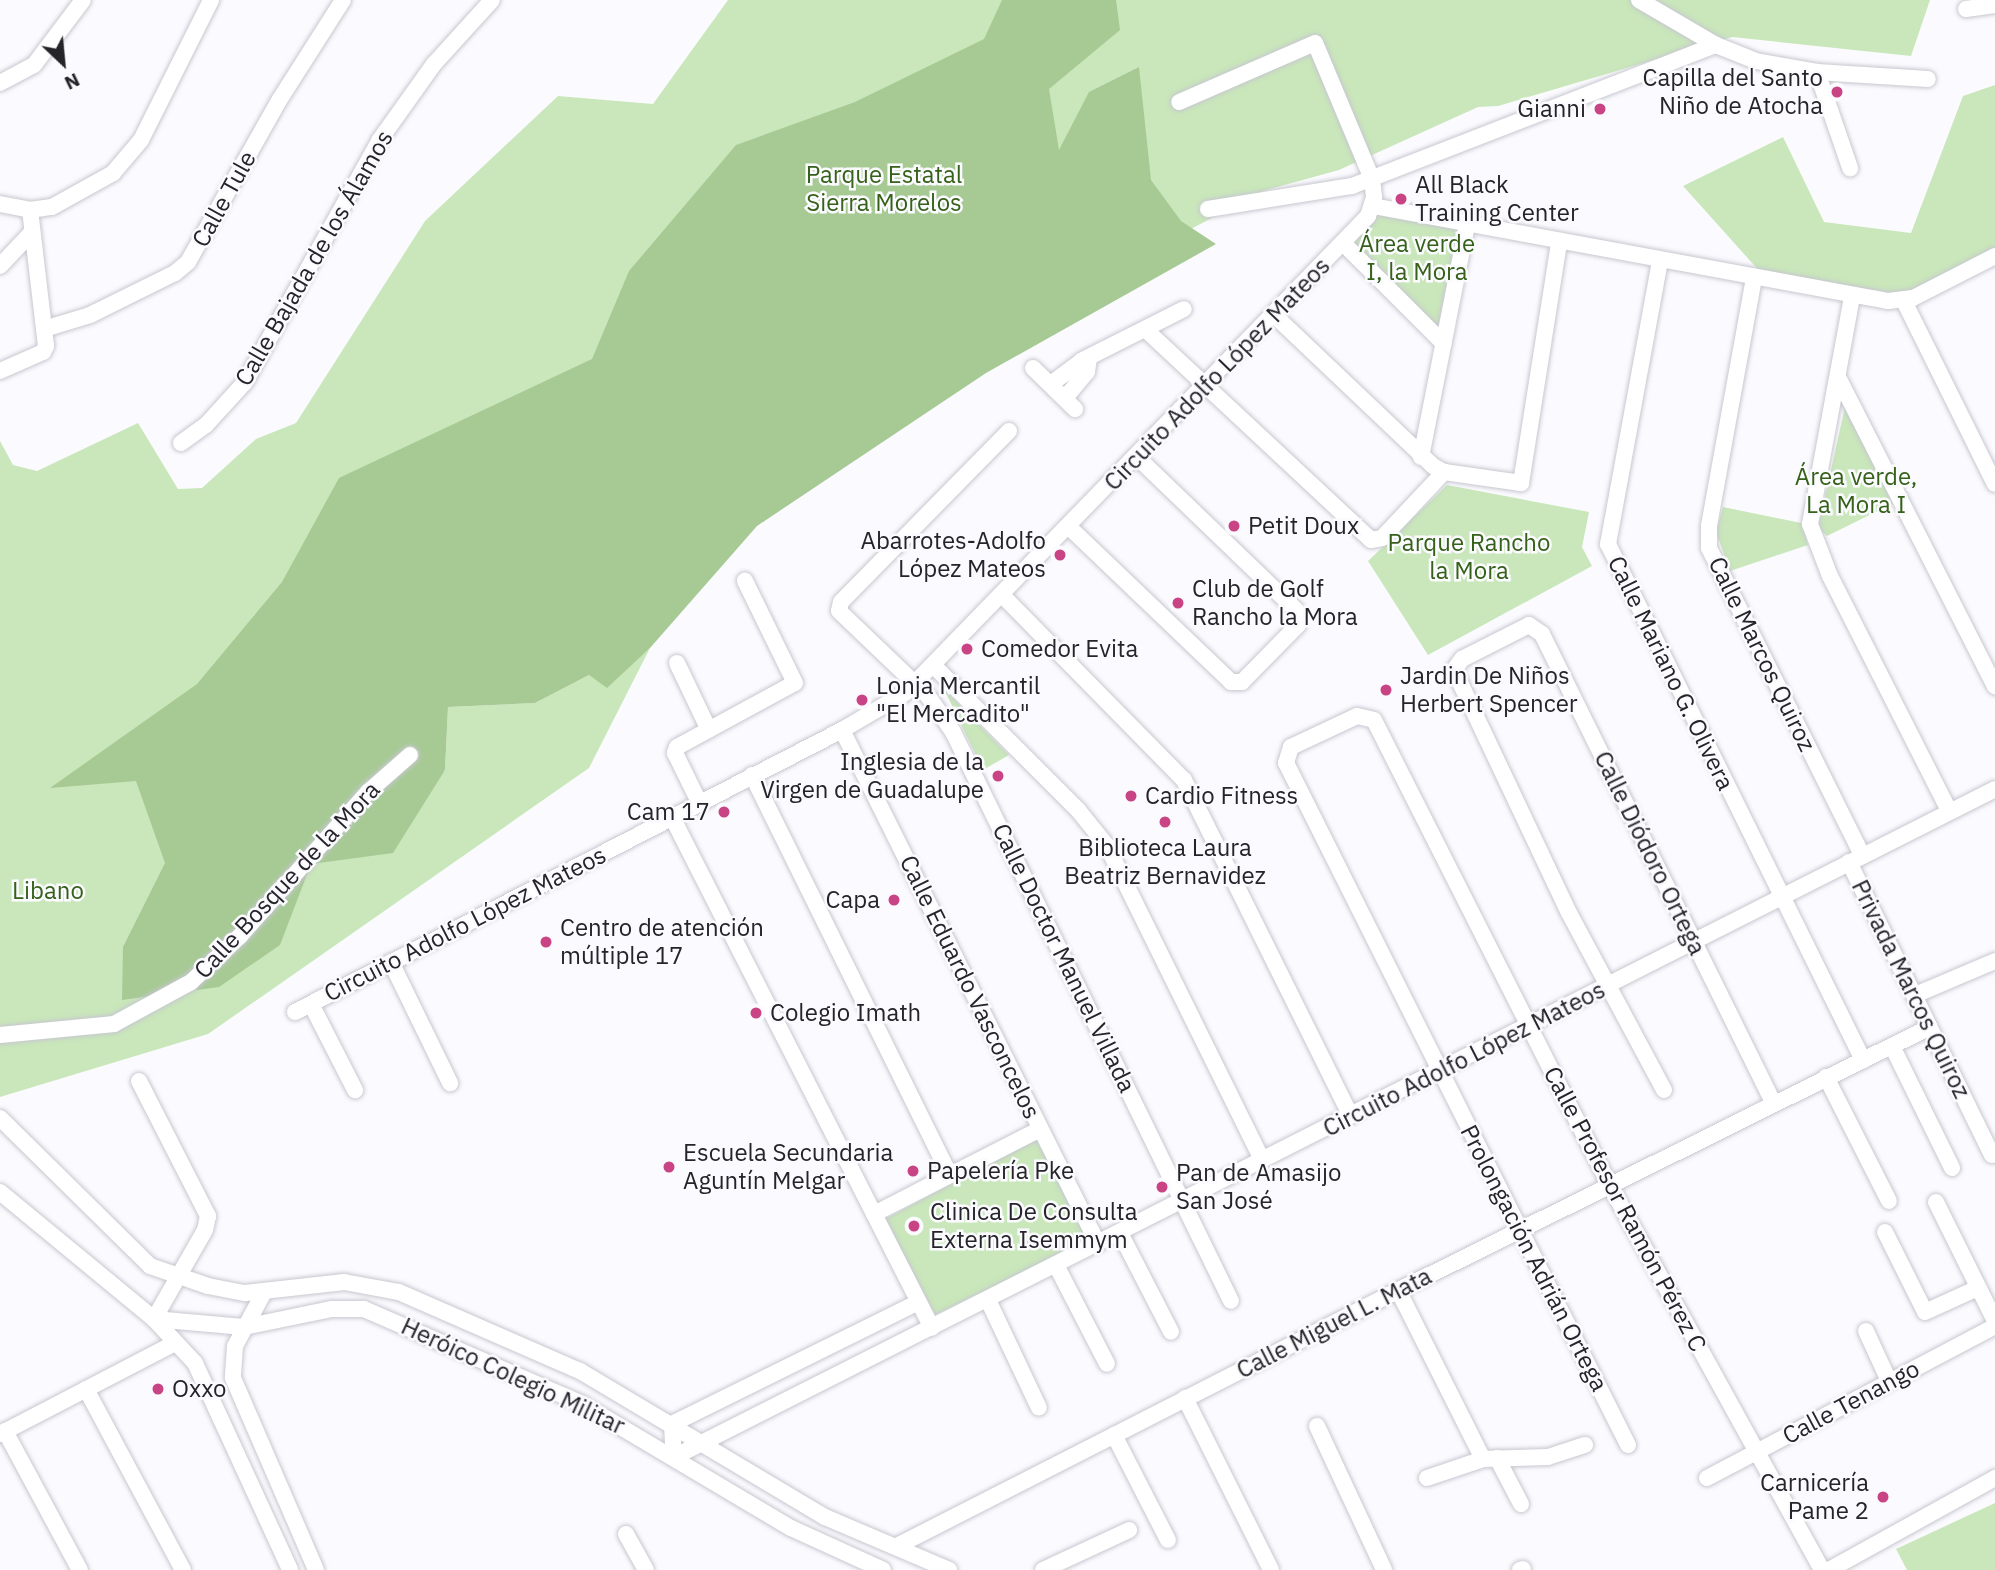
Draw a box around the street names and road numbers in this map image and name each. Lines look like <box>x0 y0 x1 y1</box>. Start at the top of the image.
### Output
street label: Calle Bajada de los Álamos <box>229 125 399 391</box>
street label: Calle Tule <box>186 146 262 252</box>
street label: Circuito Adolfo López Mateos <box>1098 252 1336 496</box>
street label: Calle Mariano G. Olivera <box>1602 551 1740 795</box>
street label: Calle Marcos Quiroz <box>1702 552 1822 756</box>
street label: Calle Diódoro Ortega <box>1588 746 1712 960</box>
street label: Calle Bosque de la Mora <box>188 776 386 984</box>
street label: Calle Doctor Manuel Villada <box>986 819 1142 1097</box>
street label: Circuito Adolfo López Mateos <box>319 840 611 1008</box>
street label: Calle Eduardo Vasconcelos <box>894 851 1046 1123</box>
street label: Privada Marcos Quiroz <box>1846 875 1976 1103</box>
street label: Circuito Adolfo López Mateos <box>1318 975 1610 1143</box>
street label: Calle Profesor Ramón Pérez C <box>1538 1062 1712 1356</box>
street label: Prolongación Adrián Ortega <box>1454 1120 1614 1396</box>
street label: Calle Miguel L. Mata <box>1232 1261 1436 1385</box>
street label: Heróico Colegio Militar <box>397 1312 629 1440</box>
street label: Calle Tenango <box>1778 1354 1924 1450</box>

